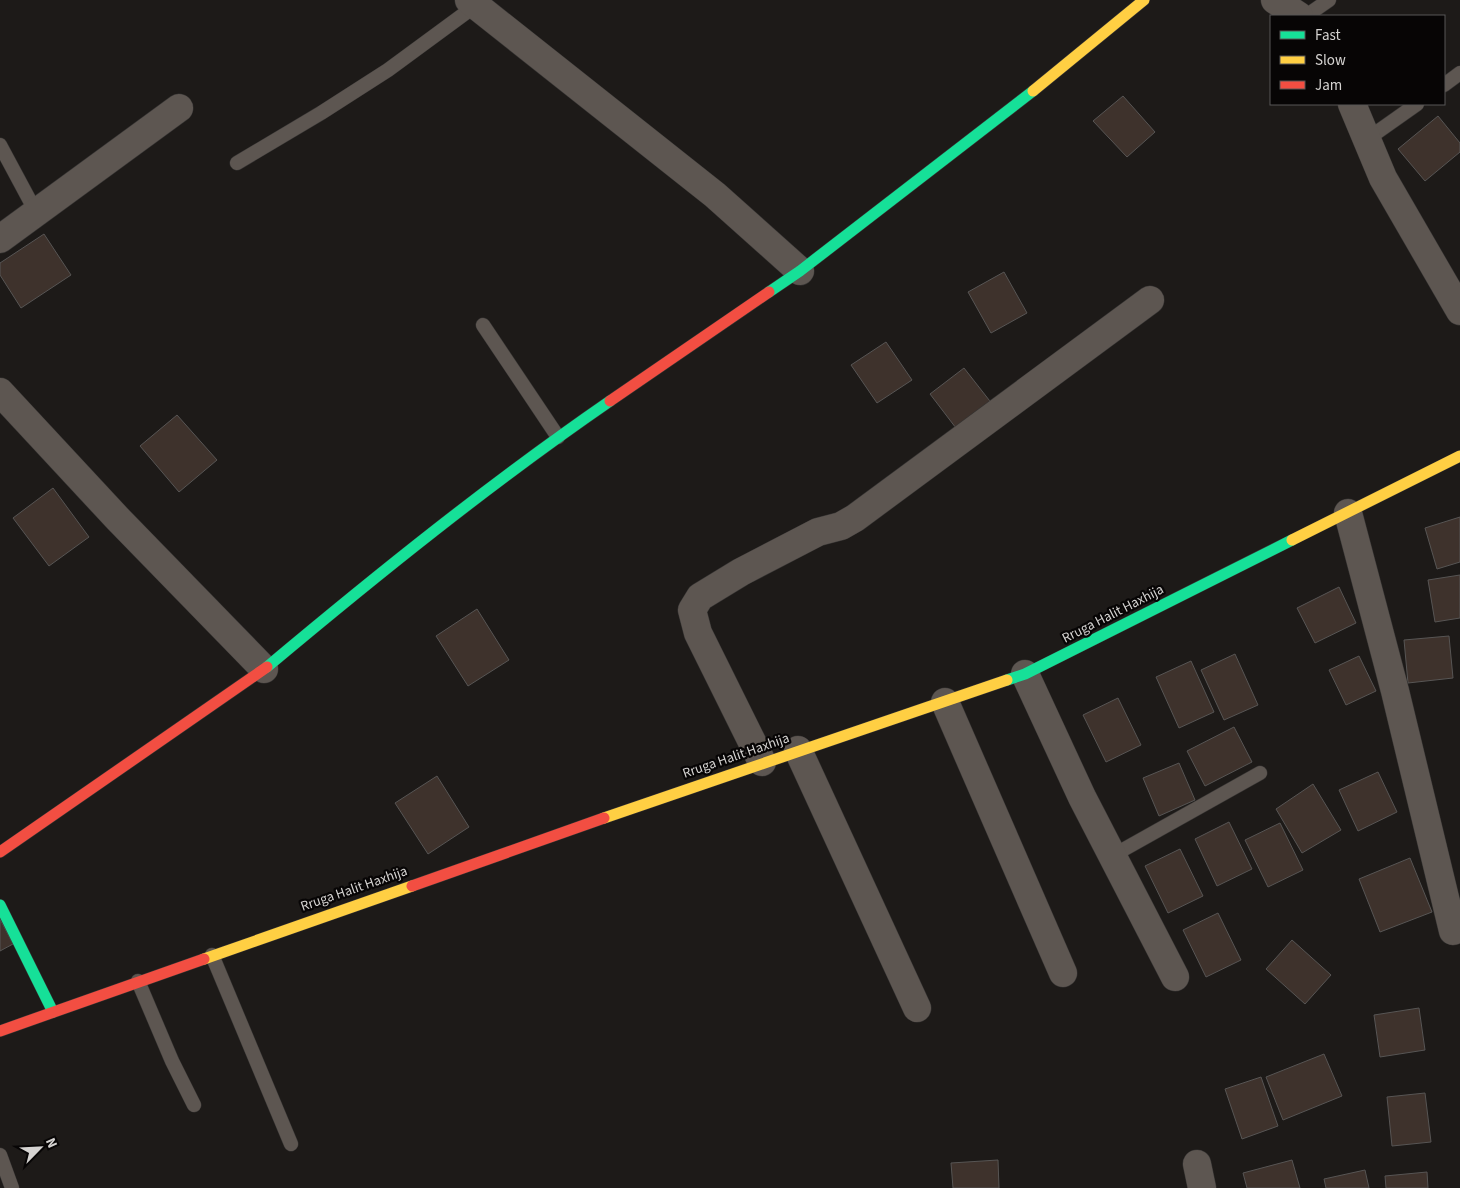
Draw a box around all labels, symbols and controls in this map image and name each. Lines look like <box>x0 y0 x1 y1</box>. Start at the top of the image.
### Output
legend <box>1270 15 1445 105</box>
text: Fast <box>1315 25 1341 46</box>
text: Slow <box>1315 50 1346 71</box>
text: Jam <box>1315 75 1342 96</box>
street label: Rruga Halit Haxhija <box>1059 580 1167 648</box>
street label: Rruga Halit Haxhija <box>680 728 792 784</box>
street label: Rruga Halit Haxhija <box>298 861 410 917</box>
north arrow <box>15 1123 65 1173</box>
text: N <box>40 1135 62 1151</box>

